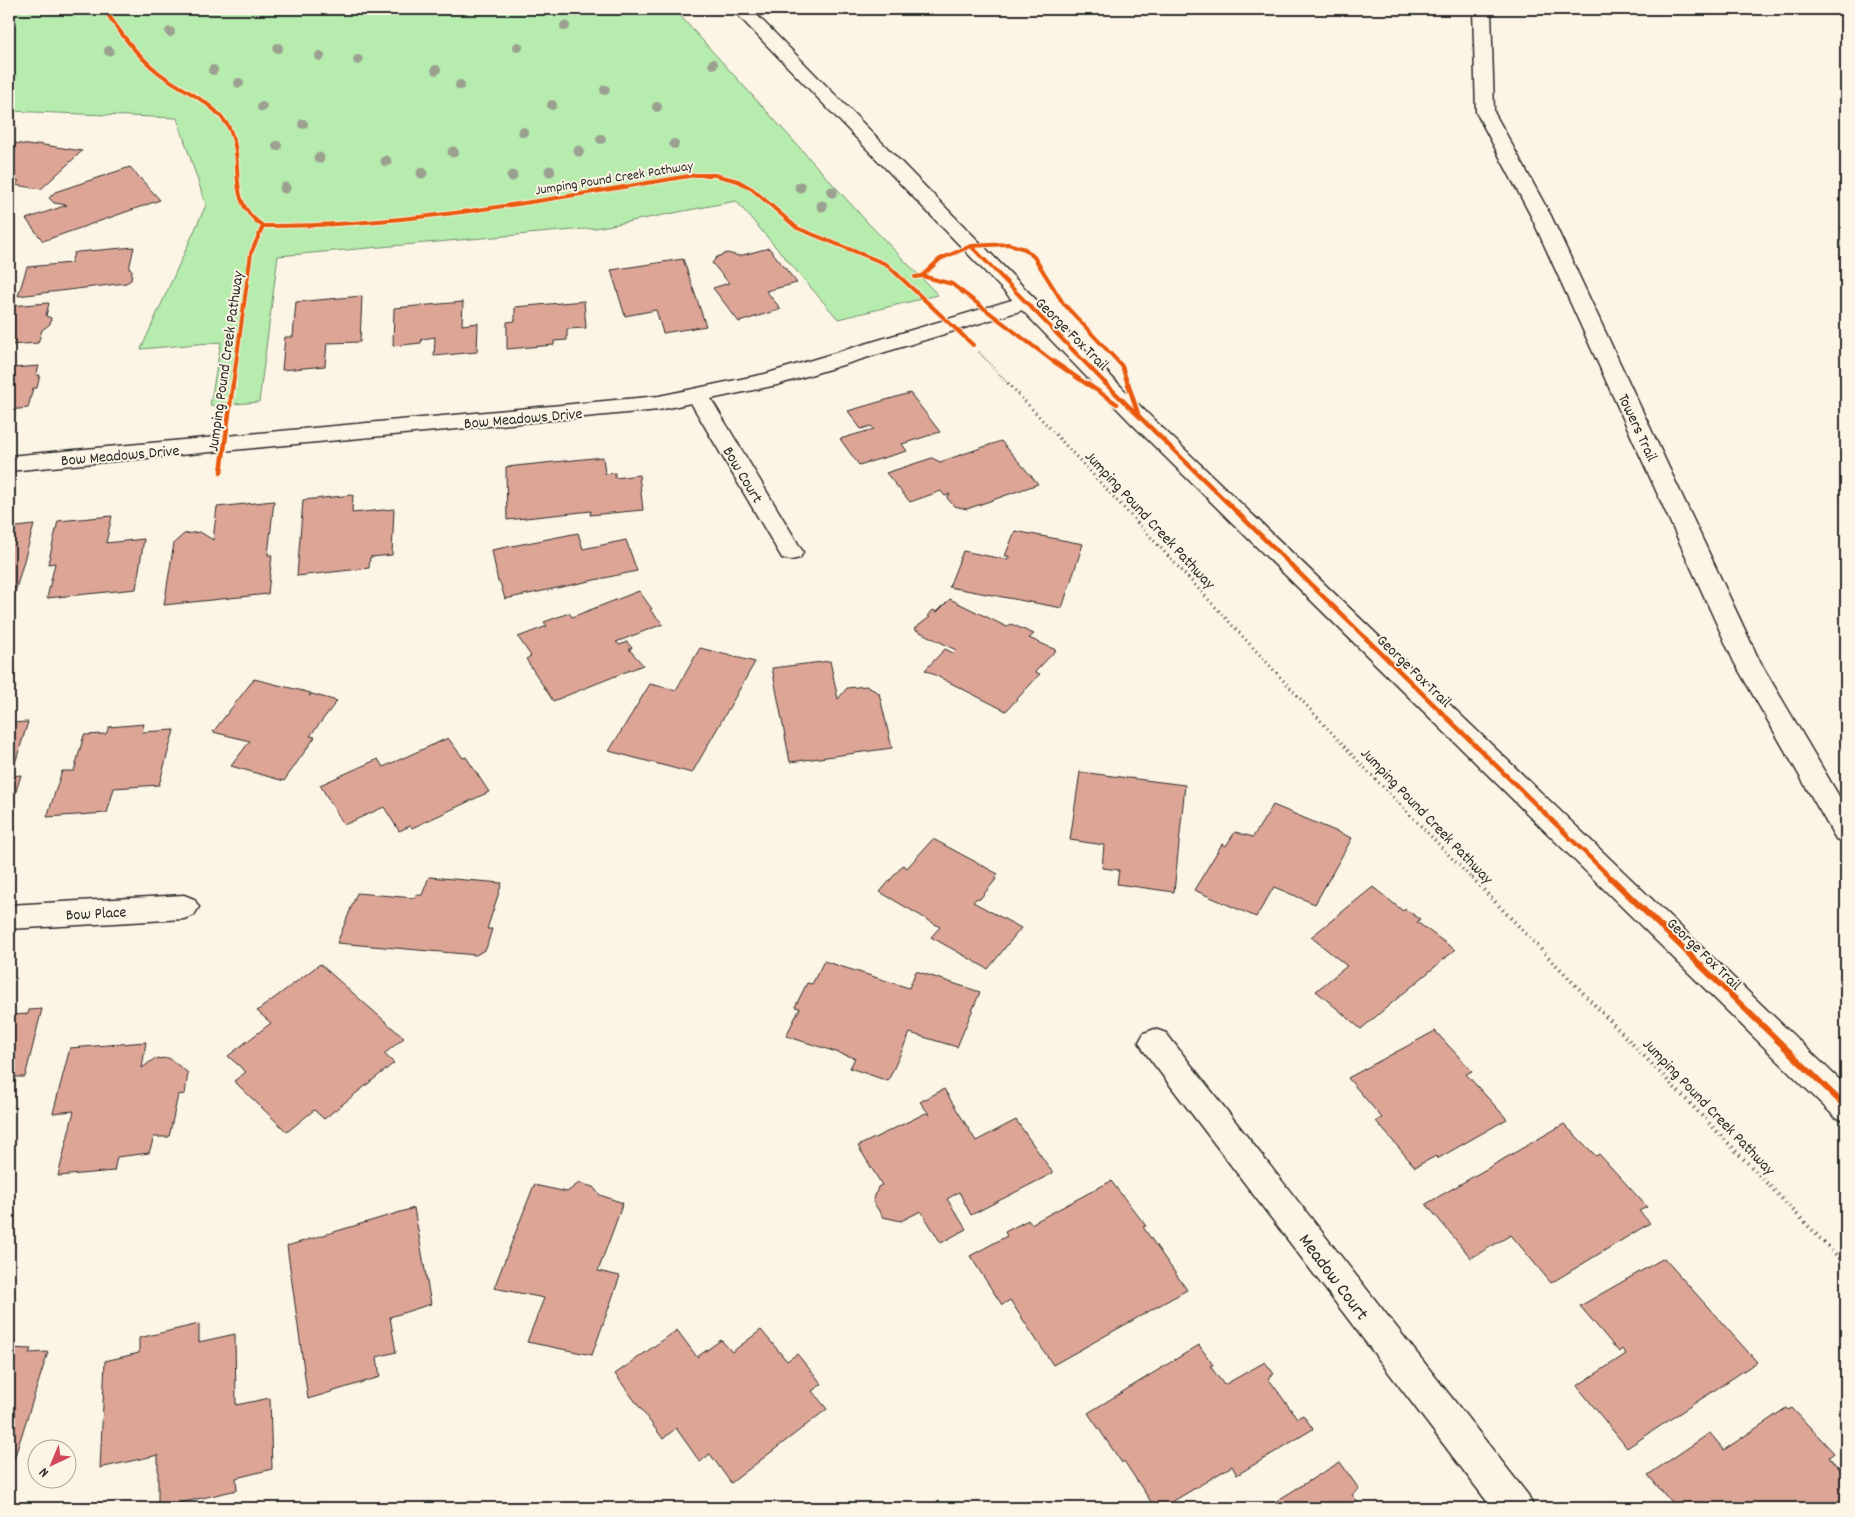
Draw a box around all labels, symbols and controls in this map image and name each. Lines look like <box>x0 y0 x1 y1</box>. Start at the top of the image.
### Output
street label: Jumping Pound Creek Pathway <box>534 157 695 201</box>
street label: Jumping Pound Creek Pathway <box>202 269 251 453</box>
street label: George Fox Trail <box>1029 293 1114 377</box>
street label: Towers Trail <box>1611 390 1663 466</box>
street label: Bow Meadows Drive <box>463 403 583 436</box>
street label: Bow Meadows Drive <box>60 440 180 473</box>
street label: Bow Court <box>716 443 768 508</box>
street label: Jumping Pound Creek Pathway <box>1079 446 1220 596</box>
street label: George Fox Trail <box>1371 630 1456 714</box>
street label: Jumping Pound Creek Pathway <box>1355 743 1498 891</box>
street label: Bow Place <box>65 901 127 928</box>
street label: George Fox Trail <box>1661 913 1746 997</box>
street label: Jumping Pound Creek Pathway <box>1637 1034 1780 1182</box>
street label: Meadow Court <box>1291 1229 1374 1327</box>
north arrow <box>28 1440 78 1490</box>
text: N <box>35 1462 54 1482</box>

